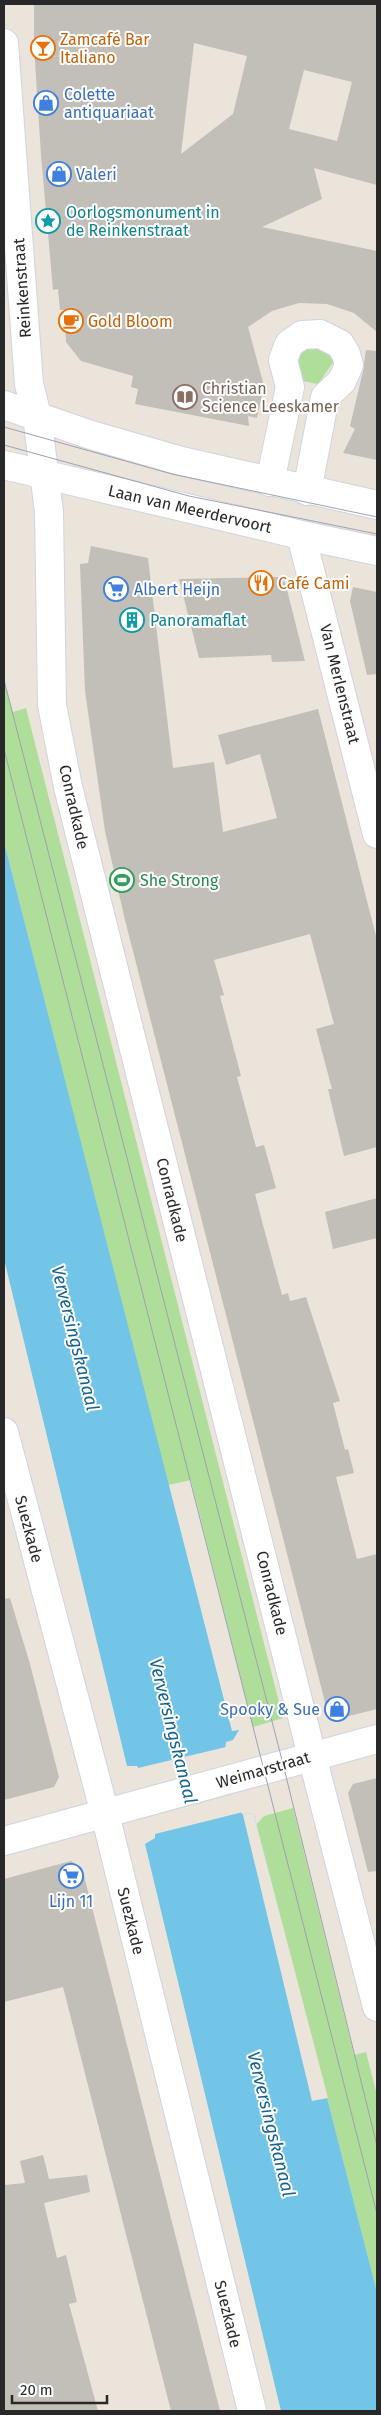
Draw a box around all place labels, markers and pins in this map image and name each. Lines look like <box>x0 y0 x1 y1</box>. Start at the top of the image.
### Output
place label: Zamcafé Bar Italiano <box>60 30 150 67</box>
bar icon: Zamcafé Bar Italiano <box>30 35 56 61</box>
place label: Colette antiquariaat <box>64 85 154 122</box>
shop icon: Colette antiquariaat <box>33 90 59 116</box>
shop icon: Valeri <box>46 161 72 187</box>
place label: Valeri <box>76 165 117 184</box>
place label: Oorlogsmonument in de Reinkenstraat <box>66 203 220 240</box>
place icon: Oorlogsmonument in de Reinkenstraat <box>35 208 61 234</box>
cafe icon: Gold Bloom <box>58 308 84 334</box>
place label: Gold Bloom <box>88 312 173 331</box>
place label: Christian Science Leeskamer <box>202 379 340 416</box>
library icon: Christian Science Leeskamer <box>172 384 198 410</box>
restaurant icon: Café Cami <box>248 570 274 596</box>
place label: Café Cami <box>278 574 349 593</box>
supermarket icon: Albert Heijn <box>103 576 129 602</box>
place label: Albert Heijn <box>134 580 220 599</box>
building icon: Panoramaflat <box>119 607 145 633</box>
place label: Panoramaflat <box>150 611 247 630</box>
sports icon: She Strong <box>109 867 135 893</box>
place label: She Strong <box>140 871 219 890</box>
shop icon: Spooky & Sue <box>324 1696 350 1722</box>
place label: Spooky & Sue <box>220 1700 320 1719</box>
supermarket icon: Lijn 11 <box>58 1863 84 1889</box>
place label: Lijn 11 <box>49 1892 93 1911</box>

